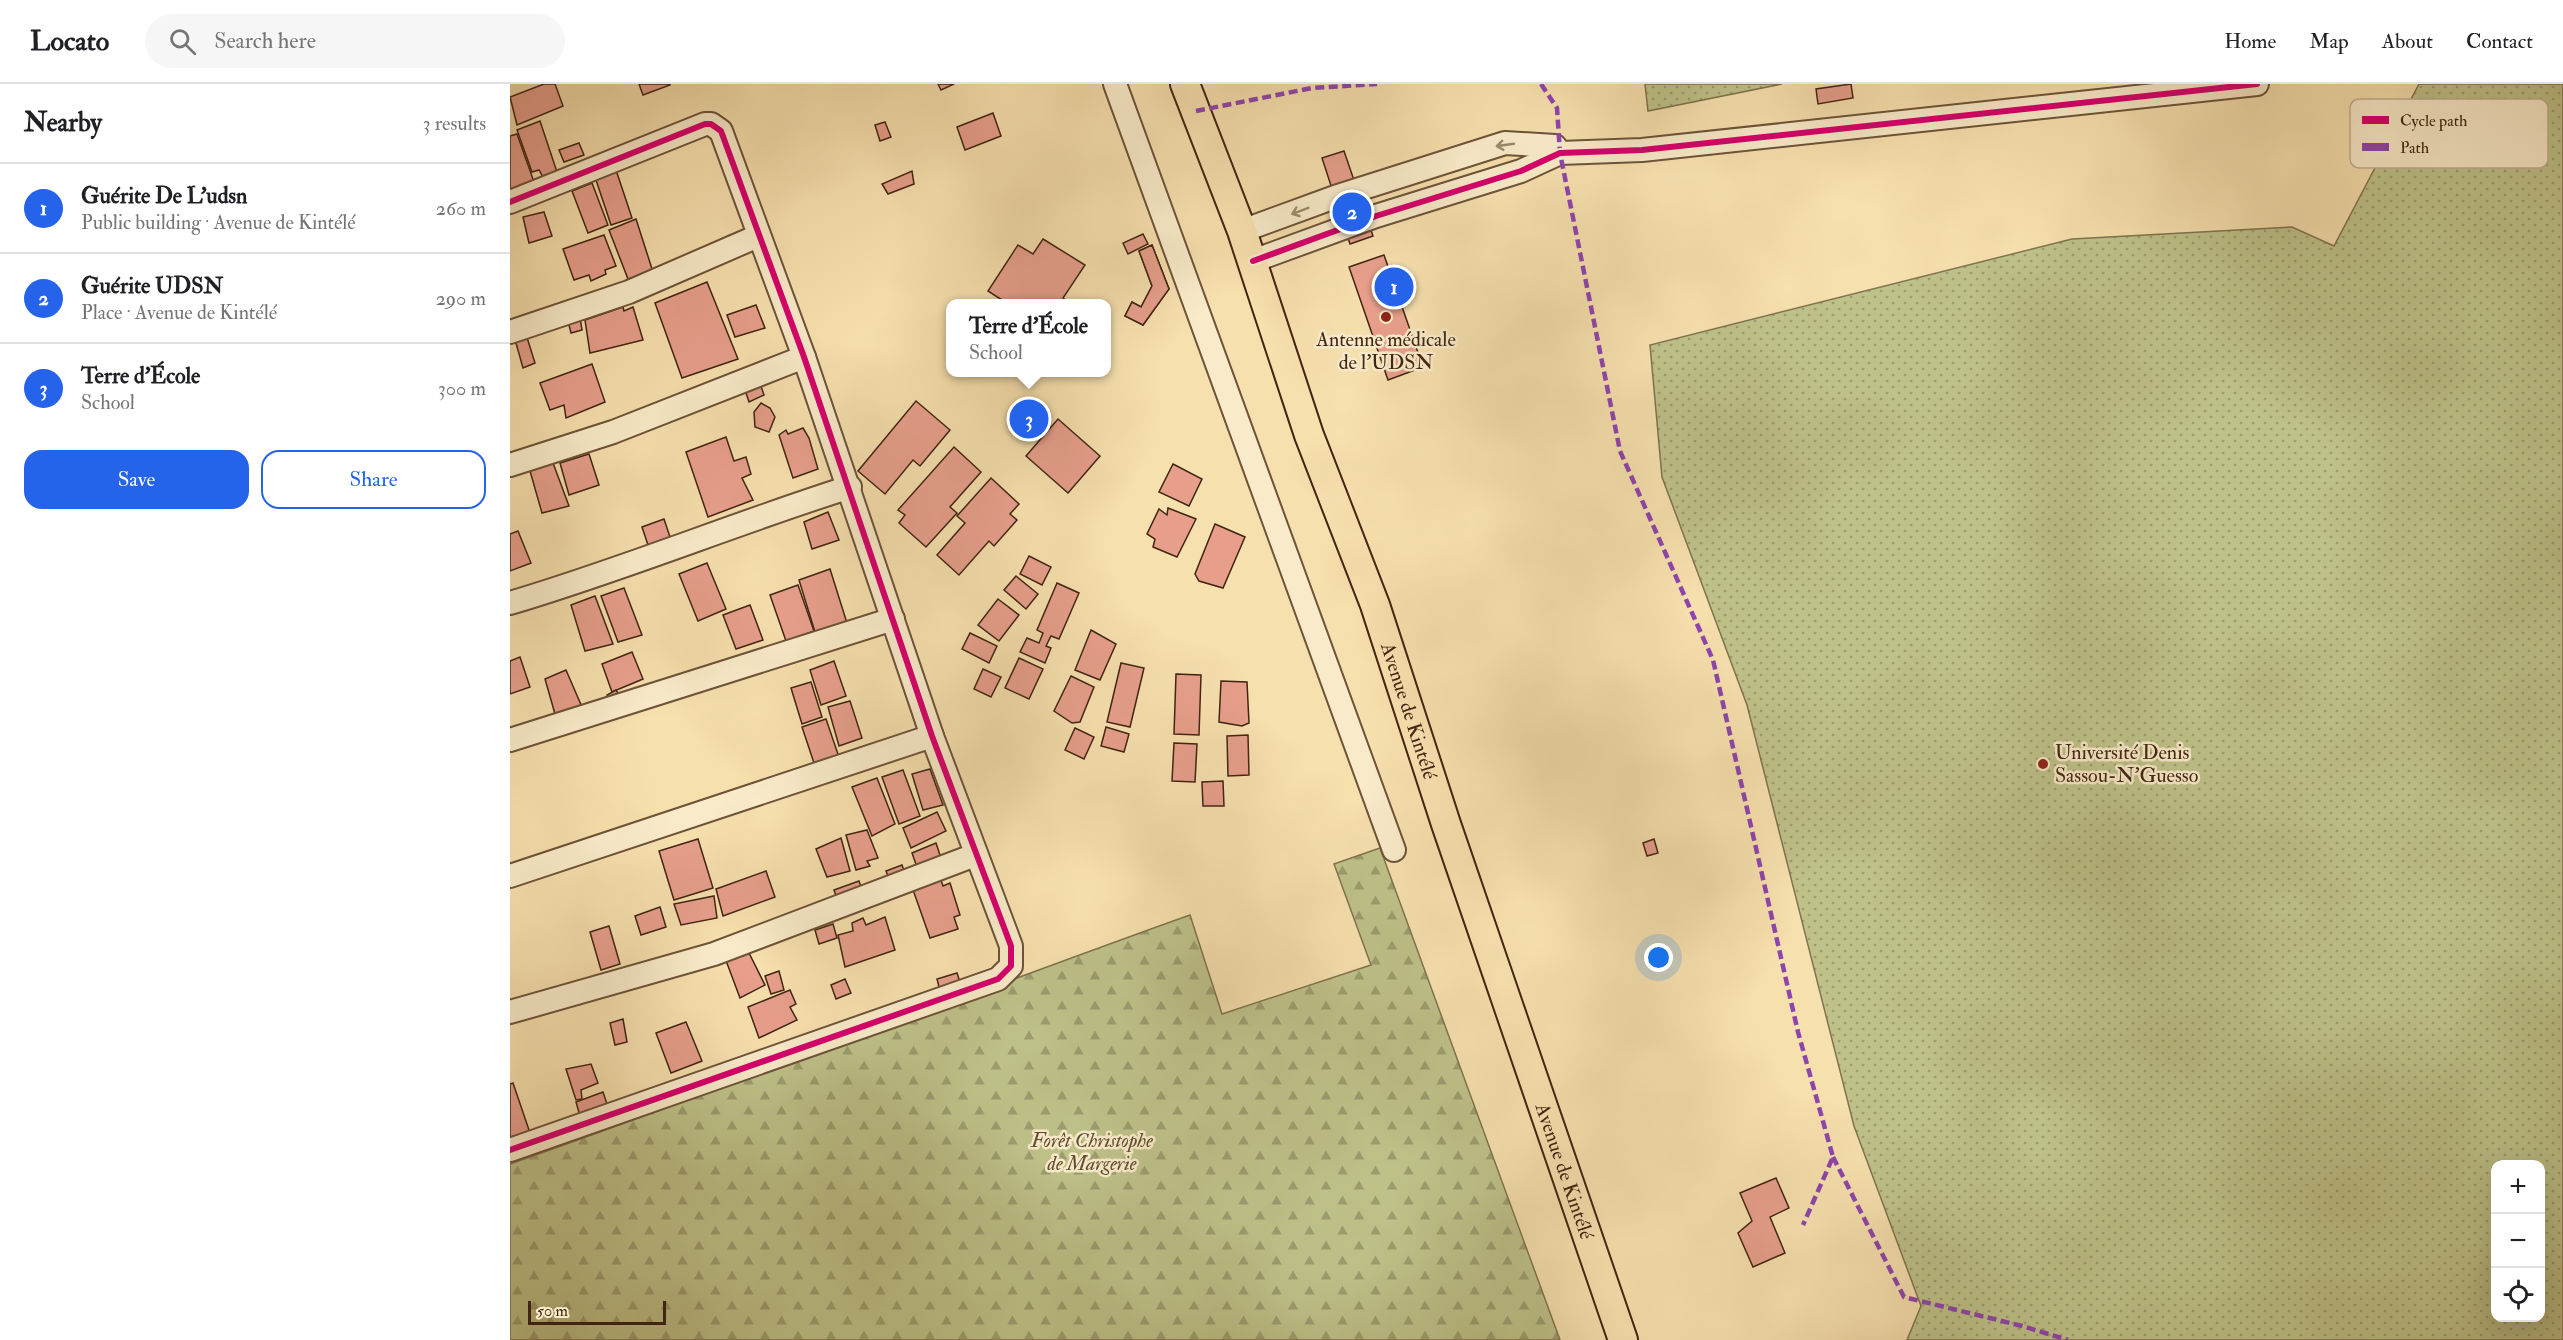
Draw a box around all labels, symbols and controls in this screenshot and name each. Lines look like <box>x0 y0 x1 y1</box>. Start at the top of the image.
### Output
search box <box>145 14 565 68</box>
text: Locato <box>30 24 109 59</box>
icon: search <box>166 25 199 58</box>
text: Search here <box>214 27 316 55</box>
text: Home <box>2224 28 2276 55</box>
text: Map <box>2309 28 2349 55</box>
text: About <box>2382 28 2433 55</box>
text: Contact <box>2466 28 2533 55</box>
legend <box>2350 99 2548 168</box>
text: Nearby <box>24 107 102 139</box>
text: 3 results <box>423 111 486 136</box>
text: Cycle path <box>2400 111 2468 132</box>
text: Path <box>2400 138 2430 158</box>
one-way arrow <box>1496 140 1515 151</box>
text: Guérite De L'udsn <box>81 182 247 210</box>
pin: 2 <box>1332 190 1372 234</box>
text: 1 <box>40 196 47 221</box>
text: 260 m <box>436 196 486 221</box>
one-way arrow <box>1291 206 1310 217</box>
text: Public building · Avenue de Kintélé <box>81 210 356 235</box>
pin: 1 <box>1374 264 1414 310</box>
text: Guérite UDSN <box>81 272 223 300</box>
text: 2 <box>38 286 49 311</box>
text: 290 m <box>436 286 486 311</box>
popup <box>946 299 1111 377</box>
text: Place · Avenue de Kintélé <box>81 300 277 325</box>
marker: Antenne médicale de l'UDSN <box>1379 310 1393 324</box>
text: Terre d’École <box>969 312 1088 340</box>
place label: Antenne médicale de l'UDSN <box>1315 327 1456 375</box>
text: School <box>969 340 1023 365</box>
text: Terre d’École <box>81 362 200 390</box>
text: 3 <box>40 376 47 401</box>
text: 300 m <box>438 376 486 401</box>
text: School <box>81 390 135 415</box>
pin: 3 <box>1010 396 1048 442</box>
button: Save <box>24 450 249 509</box>
button: Share <box>261 450 486 509</box>
street label: Avenue de Kintélé <box>1375 638 1443 783</box>
place label: Université Denis Sassou-N'Guesso <box>2055 740 2198 788</box>
marker: Université Denis Sassou-N'Guesso <box>2036 757 2050 771</box>
your location <box>1644 943 1673 972</box>
street label: Avenue de Kintélé <box>1530 1099 1600 1243</box>
park label: Forêt Christophe de Margerie <box>1030 1128 1153 1176</box>
map controls <box>2491 1160 2545 1322</box>
button: + <box>2491 1160 2545 1214</box>
button: − <box>2491 1214 2545 1268</box>
button: locate <box>2491 1268 2545 1322</box>
scale bar <box>528 1298 666 1326</box>
text: 50 m <box>537 1301 568 1321</box>

